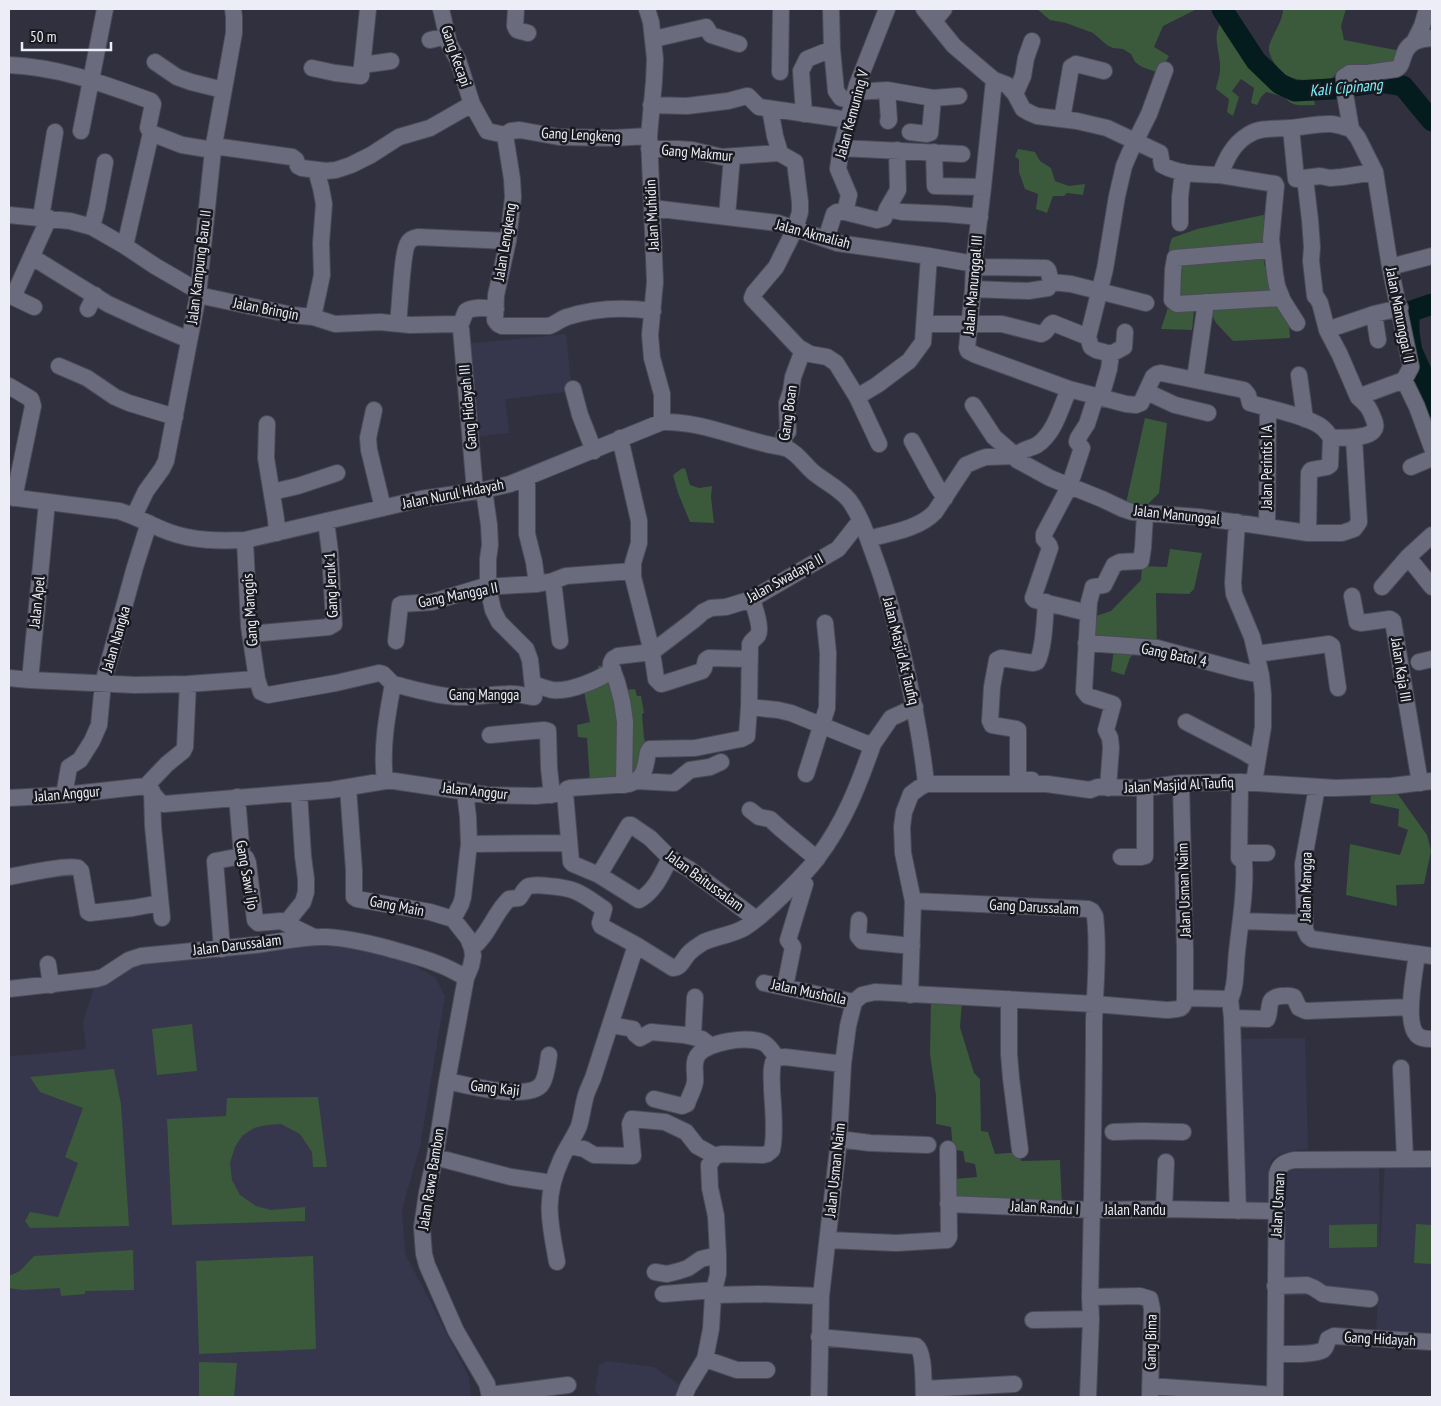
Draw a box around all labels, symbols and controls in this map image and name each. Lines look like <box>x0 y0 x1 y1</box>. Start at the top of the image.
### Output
scale bar <box>22 20 111 52</box>
street label: Gang Kecapi <box>437 23 476 89</box>
text: 50 m <box>30 27 56 46</box>
street label: Jalan Kemuning V <box>830 67 872 161</box>
water label: Kali Cipinang <box>1309 74 1384 100</box>
street label: Gang Lengkeng <box>541 123 621 146</box>
street label: Gang Makmur <box>661 140 734 165</box>
street label: Jalan Muhidin <box>640 179 663 252</box>
street label: Jalan Lengkeng <box>489 202 520 283</box>
street label: Jalan Kampung Baru II <box>182 209 215 326</box>
street label: Jalan Akmaliah <box>773 214 853 253</box>
street label: Jalan Manunggal III <box>959 234 986 337</box>
street label: Jalan Manunggal II <box>1382 265 1419 364</box>
street label: Jalan Bringin <box>231 293 300 324</box>
street label: Gang Hidayah III <box>454 364 481 450</box>
street label: Gang Boan <box>774 384 801 442</box>
street label: Jalan Perintis I A <box>1257 424 1276 510</box>
street label: Jalan Nurul Hidayah <box>400 474 505 513</box>
street label: Jalan Manunggal <box>1132 500 1222 529</box>
street label: Jalan Swadaya II <box>742 549 826 607</box>
street label: Gang Jeruk 1 <box>319 552 342 618</box>
street label: Gang Manggis <box>237 573 262 647</box>
street label: Jalan Apel <box>24 575 49 630</box>
street label: Gang Mangga II <box>416 577 499 612</box>
street label: Jalan Masjid At Taufiq <box>879 594 924 707</box>
street label: Jalan Nangka <box>97 604 134 675</box>
street label: Jalan Kaja III <box>1387 635 1416 703</box>
street label: Gang Batol 4 <box>1140 638 1209 671</box>
street label: Gang Mangga <box>449 685 519 704</box>
street label: Jalan Masjid Al Taufiq <box>1123 772 1234 797</box>
street label: Jalan Anggur <box>440 778 510 803</box>
street label: Jalan Anggur <box>32 781 101 806</box>
street label: Gang Sawi Ijo <box>232 839 263 911</box>
street label: Jalan Usman Naim <box>1172 843 1195 939</box>
street label: Jalan Baitussalam <box>662 846 748 915</box>
street label: Jalan Mangga <box>1295 852 1316 923</box>
street label: Gang Main <box>368 891 426 920</box>
street label: Gang Darussalam <box>989 895 1079 918</box>
street label: Jalan Darussalam <box>191 930 282 959</box>
street label: Jalan Musholla <box>769 974 848 1009</box>
street label: Gang Kaji <box>470 1075 521 1100</box>
street label: Jalan Usman Naim <box>820 1122 849 1219</box>
street label: Jalan Rawa Bambon <box>413 1127 448 1232</box>
street label: Jalan Usman <box>1266 1172 1289 1238</box>
street label: Jalan Randu I <box>1009 1196 1080 1219</box>
street label: Jalan Randu <box>1103 1200 1166 1219</box>
street label: Gang Bima <box>1141 1314 1160 1370</box>
street label: Gang Hidayah <box>1344 1327 1416 1350</box>

